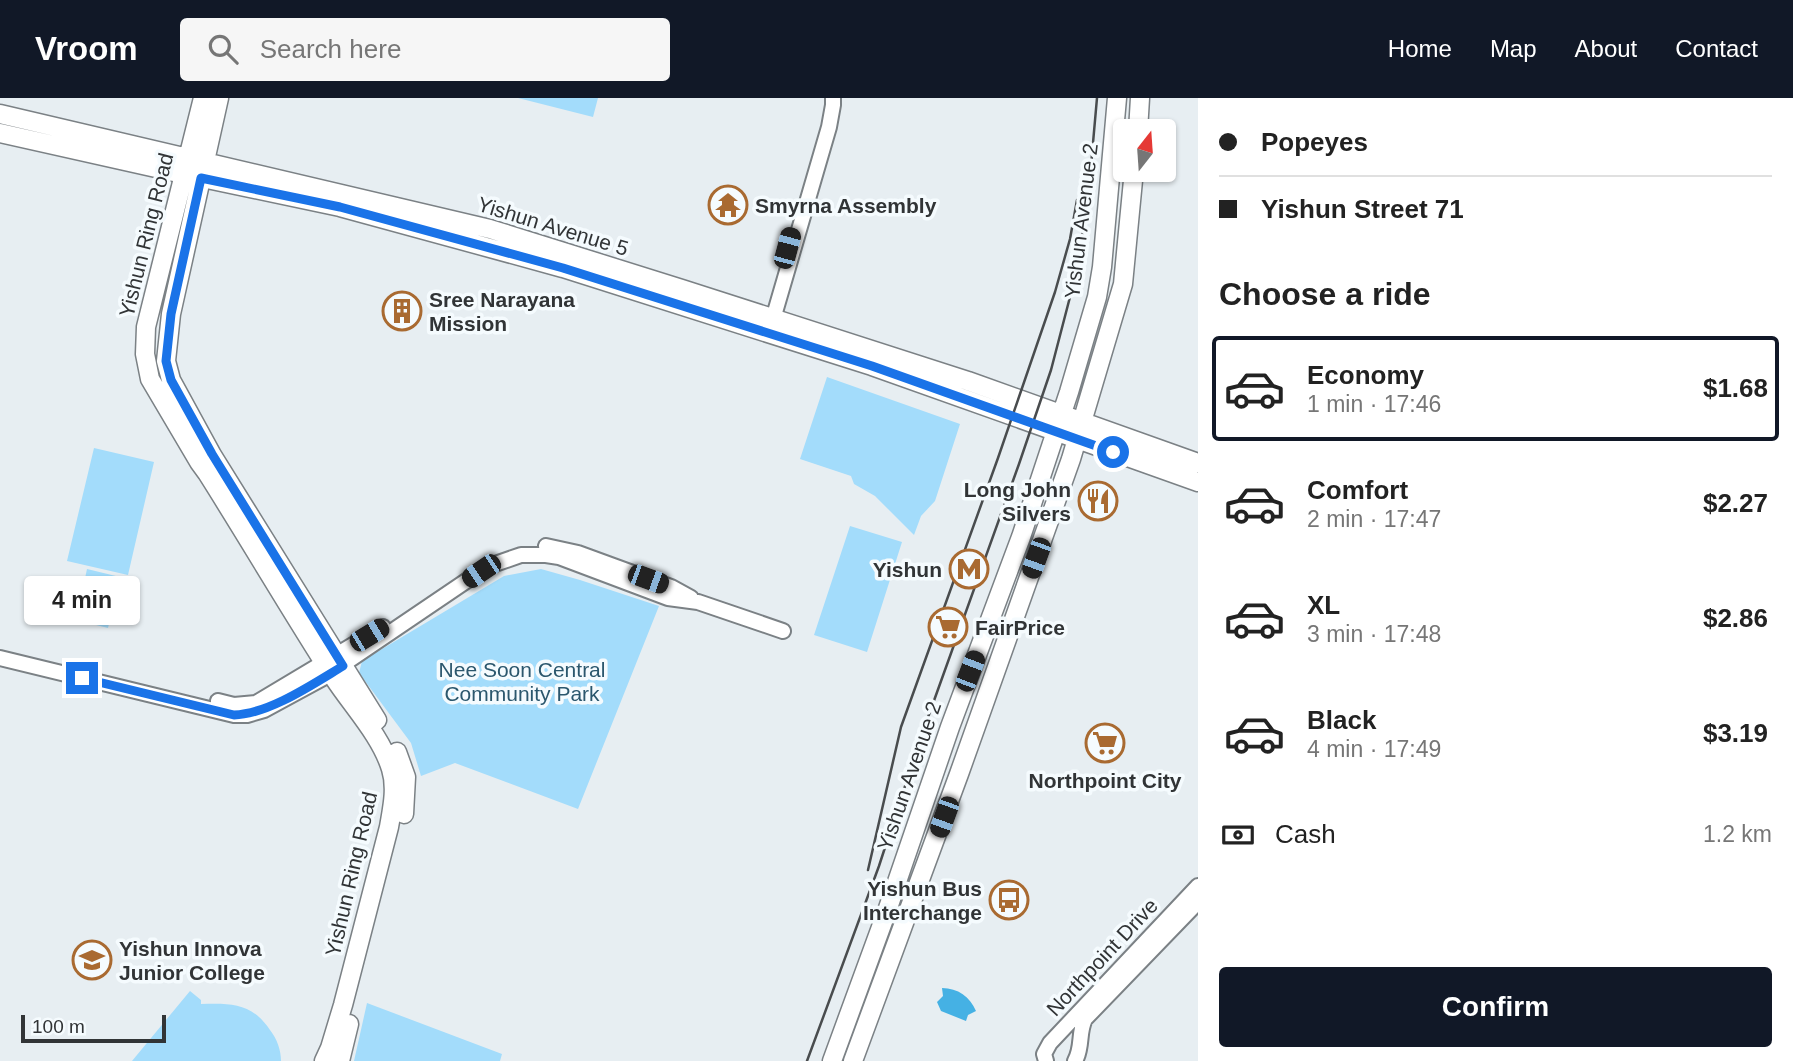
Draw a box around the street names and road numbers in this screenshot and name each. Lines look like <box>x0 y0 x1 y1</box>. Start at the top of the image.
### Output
street label: Yishun Avenue 2 <box>1060 142 1102 300</box>
street label: Yishun Ring Road <box>114 150 178 320</box>
street label: Yishun Avenue 5 <box>475 192 631 260</box>
street label: Yishun Avenue 2 <box>873 698 945 854</box>
street label: Yishun Ring Road <box>321 789 381 959</box>
street label: Northpoint Drive <box>1042 894 1162 1020</box>

